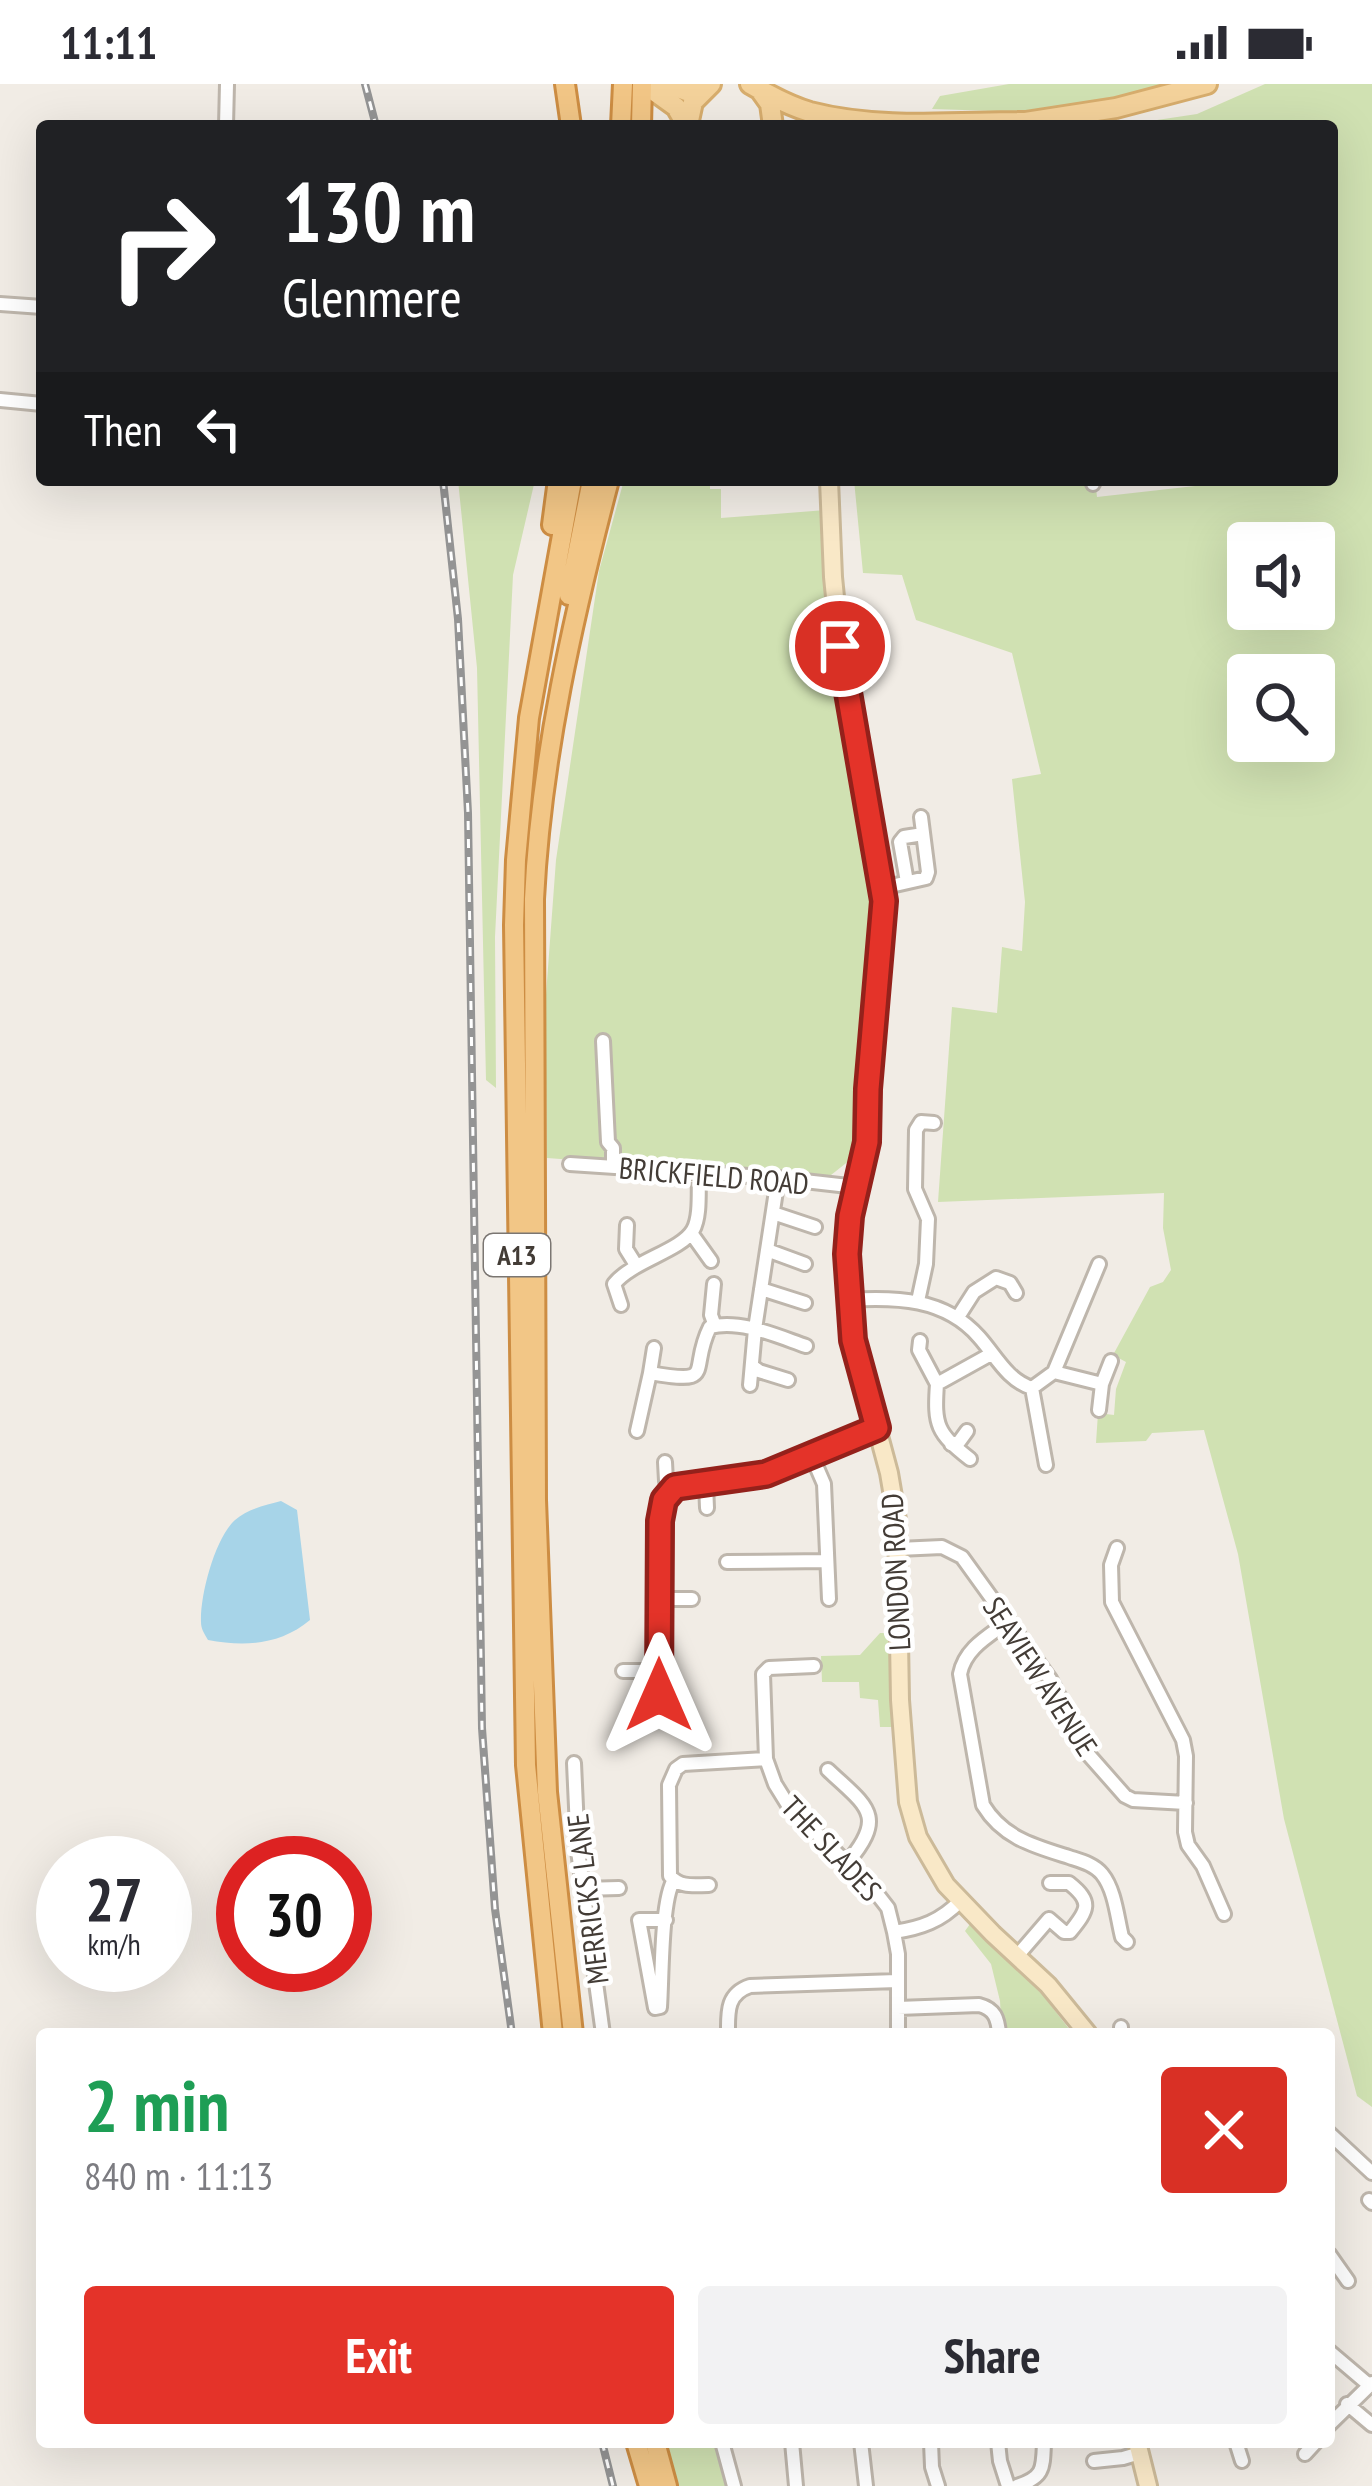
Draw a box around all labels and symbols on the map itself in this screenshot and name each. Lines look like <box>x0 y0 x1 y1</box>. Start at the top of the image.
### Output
pin <box>789 595 891 697</box>
street label: BRICKFIELD ROAD <box>618 1147 810 1203</box>
road number: A13 <box>484 1234 550 1276</box>
street label: LONDON ROAD <box>871 1492 919 1652</box>
street label: SEAVIEW AVENUE <box>975 1589 1107 1763</box>
position arrow <box>596 1632 722 1758</box>
street label: THE SLADES <box>773 1787 891 1909</box>
street label: MERRICKS LANE <box>557 1812 617 1986</box>
speed limit sign: 30 <box>216 1836 372 1992</box>

